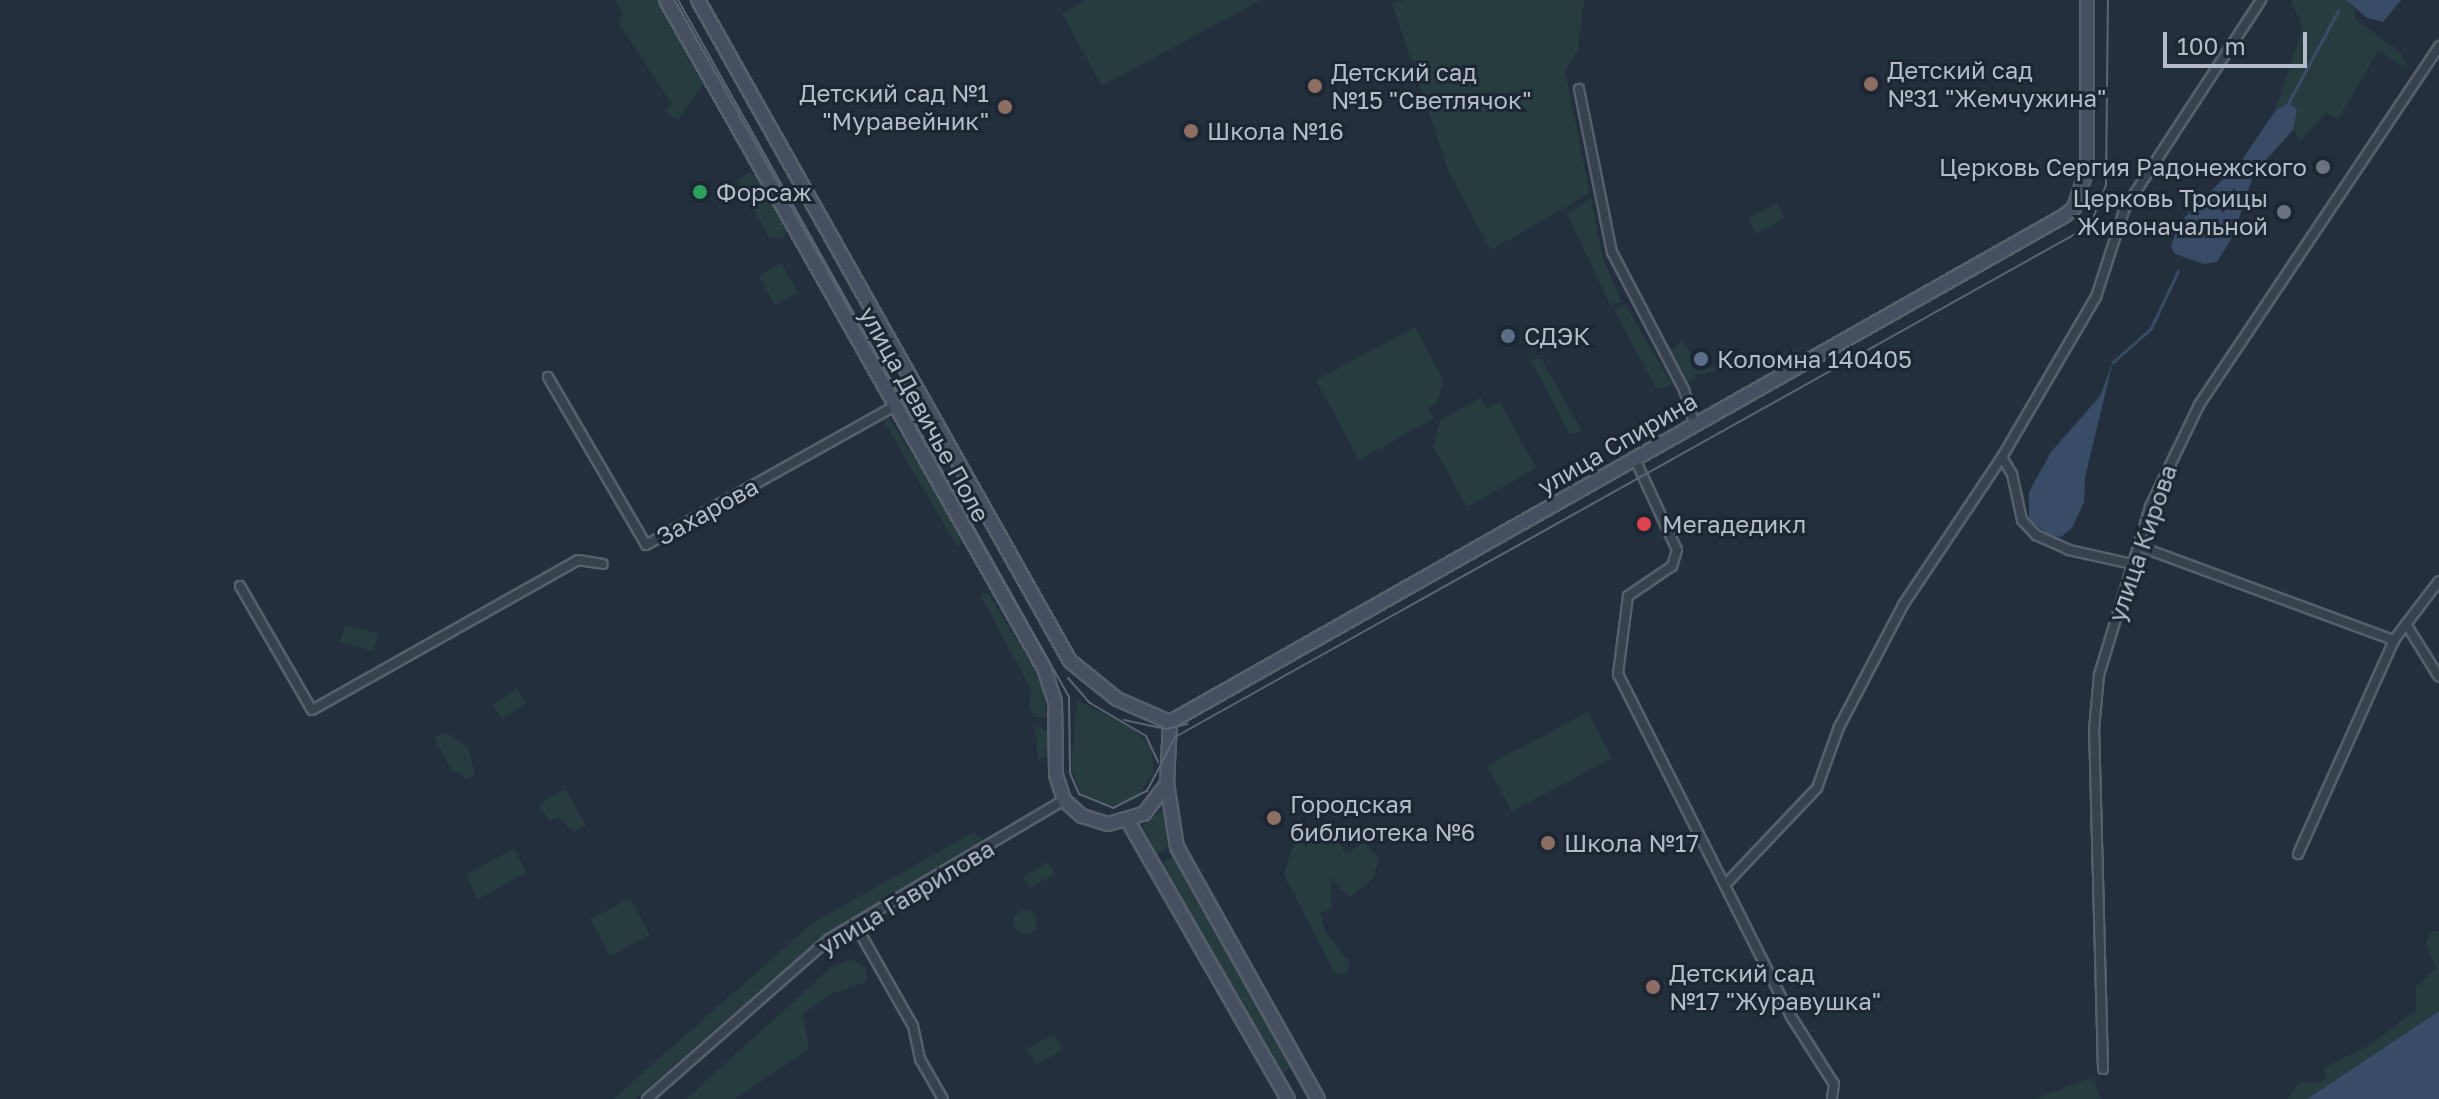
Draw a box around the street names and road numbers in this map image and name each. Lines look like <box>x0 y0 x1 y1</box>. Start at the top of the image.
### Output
street label: улица Девичье Поле <box>854 301 996 527</box>
street label: улица Спирина <box>1532 386 1702 500</box>
street label: улица Кирова <box>2102 461 2182 625</box>
street label: Захарова <box>651 471 763 551</box>
street label: улица Гаврилова <box>813 833 999 961</box>

